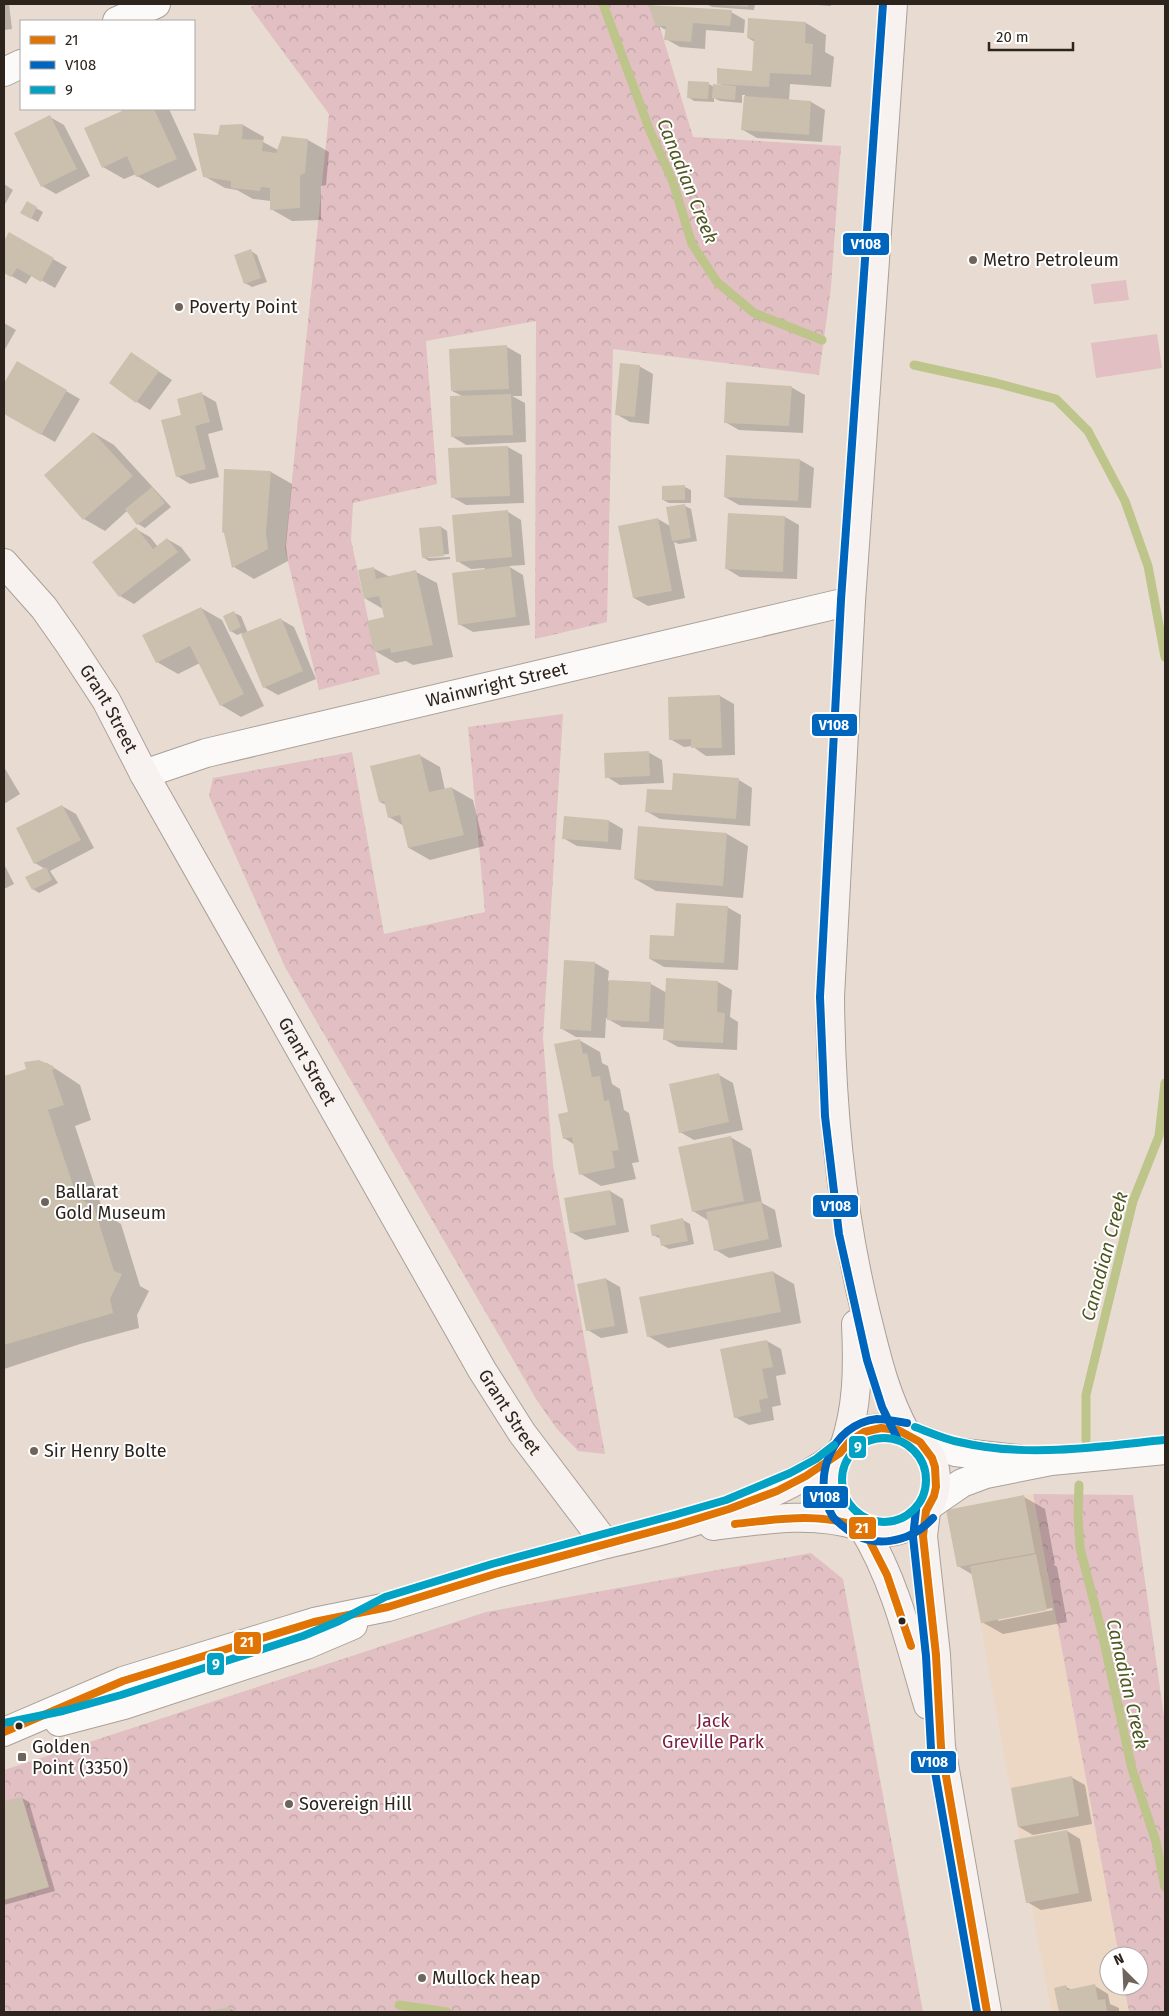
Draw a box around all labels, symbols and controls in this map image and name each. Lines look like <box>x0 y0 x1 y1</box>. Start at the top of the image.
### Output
legend <box>20 20 195 110</box>
scale bar <box>989 20 1073 52</box>
text: 20 m <box>996 28 1029 46</box>
text: 21 <box>65 31 79 49</box>
text: V108 <box>65 56 96 74</box>
text: 9 <box>65 81 73 99</box>
water label: Canadian Creek <box>652 115 723 247</box>
line badge: V108 <box>842 232 890 256</box>
text: V108 <box>850 236 881 253</box>
place label: Metro Petroleum <box>983 249 1119 271</box>
marker: Metro Petroleum <box>967 254 979 266</box>
place label: Poverty Point <box>189 296 298 318</box>
marker: Poverty Point <box>173 301 185 313</box>
street label: Wainwright Street <box>424 657 570 712</box>
street label: Grant Street <box>75 660 142 757</box>
line badge: V108 <box>811 713 858 737</box>
text: V108 <box>818 717 849 734</box>
street label: Grant Street <box>273 1013 341 1110</box>
place label: Ballarat Gold Museum <box>55 1181 166 1224</box>
water label: Canadian Creek <box>1076 1189 1133 1323</box>
line badge: V108 <box>812 1194 859 1218</box>
marker: Ballarat Gold Museum <box>39 1196 51 1208</box>
text: V108 <box>820 1198 851 1215</box>
street label: Grant Street <box>473 1365 546 1460</box>
line badge: 9 <box>848 1435 867 1459</box>
text: 9 <box>854 1439 862 1456</box>
place label: Sir Henry Bolte <box>44 1440 167 1462</box>
marker: Sir Henry Bolte <box>28 1445 40 1457</box>
line badge: V108 <box>802 1485 849 1509</box>
text: V108 <box>809 1489 840 1506</box>
line badge: 21 <box>848 1516 877 1540</box>
text: 21 <box>855 1520 869 1537</box>
unlabelled marker <box>897 1616 907 1626</box>
water label: Canadian Creek <box>1101 1617 1154 1751</box>
line badge: 21 <box>233 1631 262 1655</box>
text: 21 <box>240 1634 254 1651</box>
line badge: 9 <box>206 1652 225 1676</box>
text: 9 <box>212 1656 220 1673</box>
park label: Jack Greville Park <box>662 1710 765 1753</box>
unlabelled marker <box>14 1721 24 1731</box>
place label: Golden Point (3350) <box>32 1736 128 1779</box>
line badge: V108 <box>910 1750 957 1774</box>
marker: Golden Point (3350) <box>16 1751 28 1763</box>
text: V108 <box>917 1754 948 1771</box>
place label: Sovereign Hill <box>299 1793 412 1815</box>
marker: Sovereign Hill <box>283 1798 295 1810</box>
north arrow <box>1099 1946 1149 1996</box>
text: N <box>1111 1950 1127 1969</box>
place label: Mullock heap <box>432 1967 541 1989</box>
marker: Mullock heap <box>416 1972 428 1984</box>

